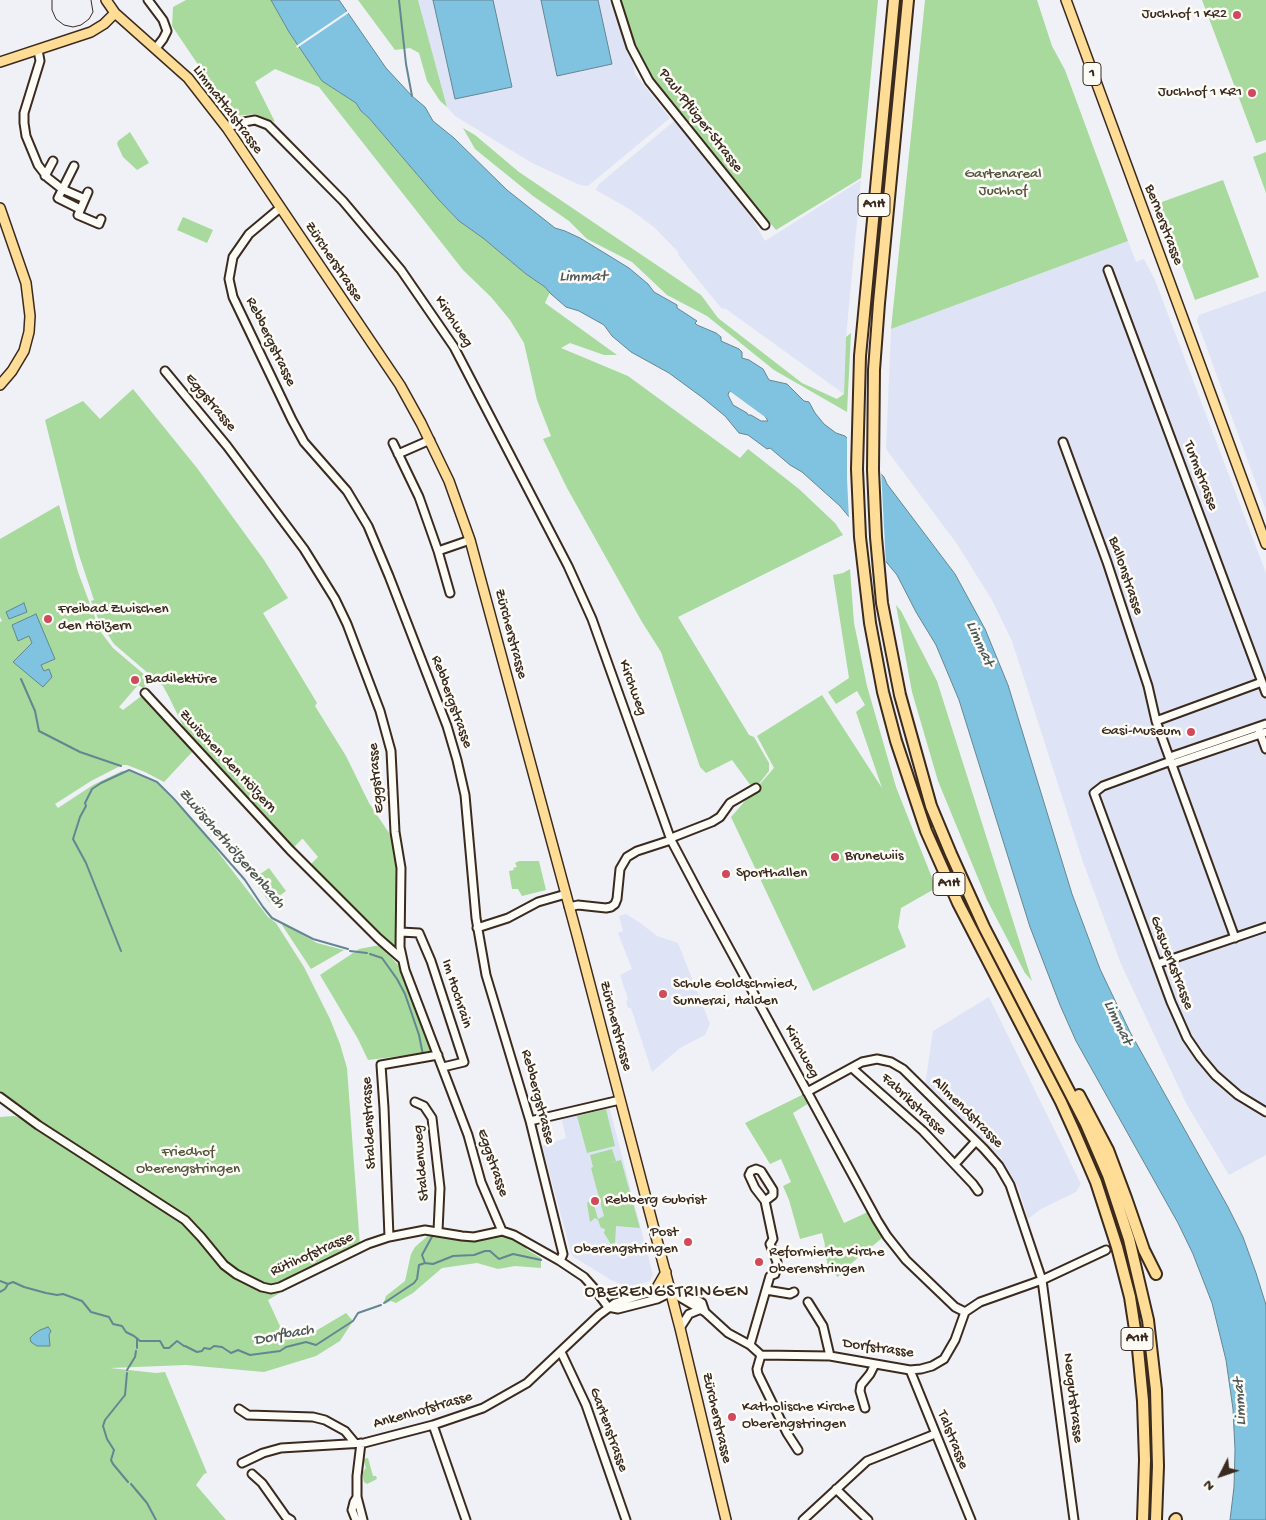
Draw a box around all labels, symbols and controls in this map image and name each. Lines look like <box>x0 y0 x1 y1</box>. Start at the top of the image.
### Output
place label: Juchhof 1 KR2 <box>1142 6 1227 24</box>
marker: Juchhof 1 KR2 <box>1231 9 1243 21</box>
street label: Limmattalstrasse <box>188 62 266 158</box>
road number: 1 <box>1083 62 1101 86</box>
street label: Paul-Pflüger-Strasse <box>654 66 746 176</box>
place label: Juchhof 1 KR1 <box>1158 84 1242 102</box>
marker: Juchhof 1 KR1 <box>1246 87 1258 99</box>
park label: Gartenareal Juchhof <box>964 166 1042 201</box>
street label: Bernerstrasse <box>1139 182 1187 268</box>
road number: A1H <box>858 194 890 216</box>
street label: Zürcherstrasse <box>300 219 366 305</box>
water label: Limmat <box>559 268 607 288</box>
street label: Kirchweg <box>430 293 476 351</box>
street label: Rebbergstrasse <box>241 294 299 390</box>
street label: Eggstrasse <box>180 370 240 436</box>
street label: Turmstrasse <box>1179 439 1221 513</box>
street label: Ballonstrasse <box>1103 535 1147 617</box>
street label: Zürcherstrasse <box>489 587 531 681</box>
place label: Freibad Zwischen den Hölzern <box>58 601 169 636</box>
marker: Freibad Zwischen den Hölzern <box>42 613 54 625</box>
water label: Limmat <box>961 618 997 670</box>
street label: Rebbergstrasse <box>426 653 476 751</box>
street label: Kirchweg <box>614 658 650 718</box>
place label: Badilektüre <box>145 671 217 689</box>
marker: Badilektüre <box>129 674 141 686</box>
street label: Zwischen den Hölzern <box>174 706 280 818</box>
place label: Gasi-Museum <box>1101 723 1181 741</box>
marker: Gasi-Museum <box>1185 726 1197 738</box>
street label: Eggstrasse <box>365 742 389 814</box>
water label: Zwüschethölzerenbach <box>173 785 289 913</box>
place label: Brunewiis <box>845 848 904 866</box>
marker: Brunewiis <box>829 851 841 863</box>
place label: Sporthallen <box>736 865 807 883</box>
marker: Sporthallen <box>720 868 732 880</box>
road number: A1H <box>933 872 965 896</box>
street label: Gaswerkstrasse <box>1145 914 1197 1012</box>
street label: Im Hochrain <box>436 957 476 1031</box>
place label: Schule Goldschmied, Sunnerai, Halden <box>673 976 798 1011</box>
street label: Zürcherstrasse <box>594 979 636 1073</box>
marker: Schule Goldschmied, Sunnerai, Halden <box>657 988 669 1000</box>
water label: Limmat <box>1098 997 1136 1049</box>
street label: Kirchweg <box>779 1022 823 1082</box>
street label: Rebbergstrasse <box>516 1048 558 1146</box>
street label: Fabrikstrasse <box>876 1070 950 1140</box>
street label: Allmendstrasse <box>927 1073 1007 1153</box>
street label: Staldenstrasse <box>359 1076 381 1170</box>
street label: Staldenweg <box>410 1124 434 1202</box>
street label: Eggstrasse <box>472 1127 512 1199</box>
park label: Friedhof Oberengstringen <box>136 1144 240 1179</box>
place label: Rebberg Gubrist <box>605 1192 706 1210</box>
marker: Rebberg Gubrist <box>589 1195 601 1207</box>
place label: Post Oberengstringen <box>574 1224 678 1259</box>
street label: Rütihofstrasse <box>268 1229 356 1281</box>
marker: Post Oberengstringen <box>682 1236 694 1248</box>
place label: Reformierte Kirche Oberenstringen <box>769 1244 884 1279</box>
marker: Reformierte Kirche Oberenstringen <box>753 1256 765 1268</box>
district label: OBERENGSTRINGEN <box>583 1282 751 1304</box>
water label: Dorfbach <box>252 1321 316 1351</box>
road number: A1H <box>1121 1328 1153 1350</box>
street label: Dorfstrasse <box>841 1335 915 1363</box>
street label: Neugutstrasse <box>1058 1352 1086 1444</box>
street label: Zürcherstrasse <box>697 1371 735 1465</box>
water label: Limmat <box>1230 1378 1252 1426</box>
street label: Gartenstrasse <box>584 1385 632 1475</box>
street label: Ankenhofstrasse <box>371 1388 475 1434</box>
place label: Katholische Kirche Oberengstringen <box>742 1399 855 1434</box>
street label: Talstrasse <box>932 1408 972 1472</box>
marker: Katholische Kirche Oberengstringen <box>726 1411 738 1423</box>
north arrow <box>1196 1450 1246 1500</box>
text: N <box>1200 1476 1219 1494</box>

